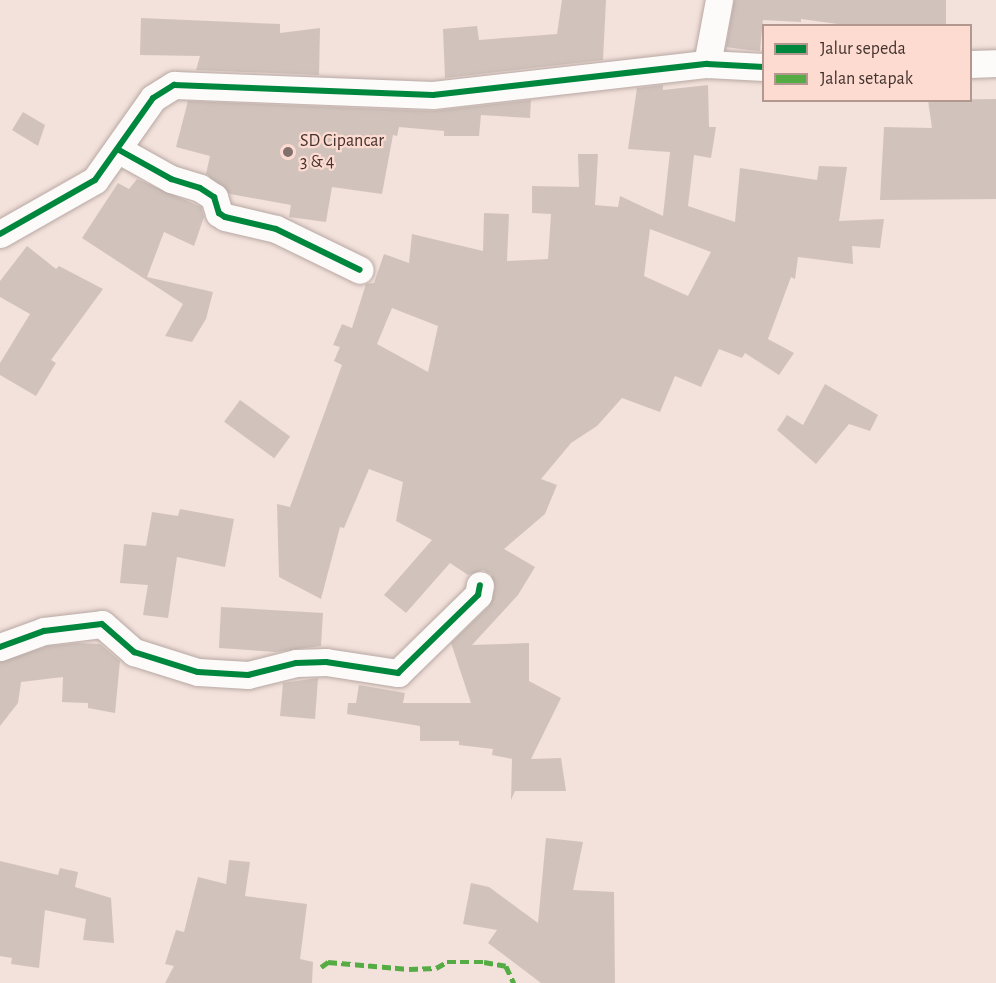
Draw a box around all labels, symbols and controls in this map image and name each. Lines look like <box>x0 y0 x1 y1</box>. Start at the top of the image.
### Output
legend <box>762 24 972 102</box>
text: Jalur sepeda <box>820 40 906 58</box>
text: Jalan setapak <box>820 70 913 88</box>
place label: SD Cipancar 3 & 4 <box>300 131 384 174</box>
marker: SD Cipancar 3 & 4 <box>281 145 295 159</box>

